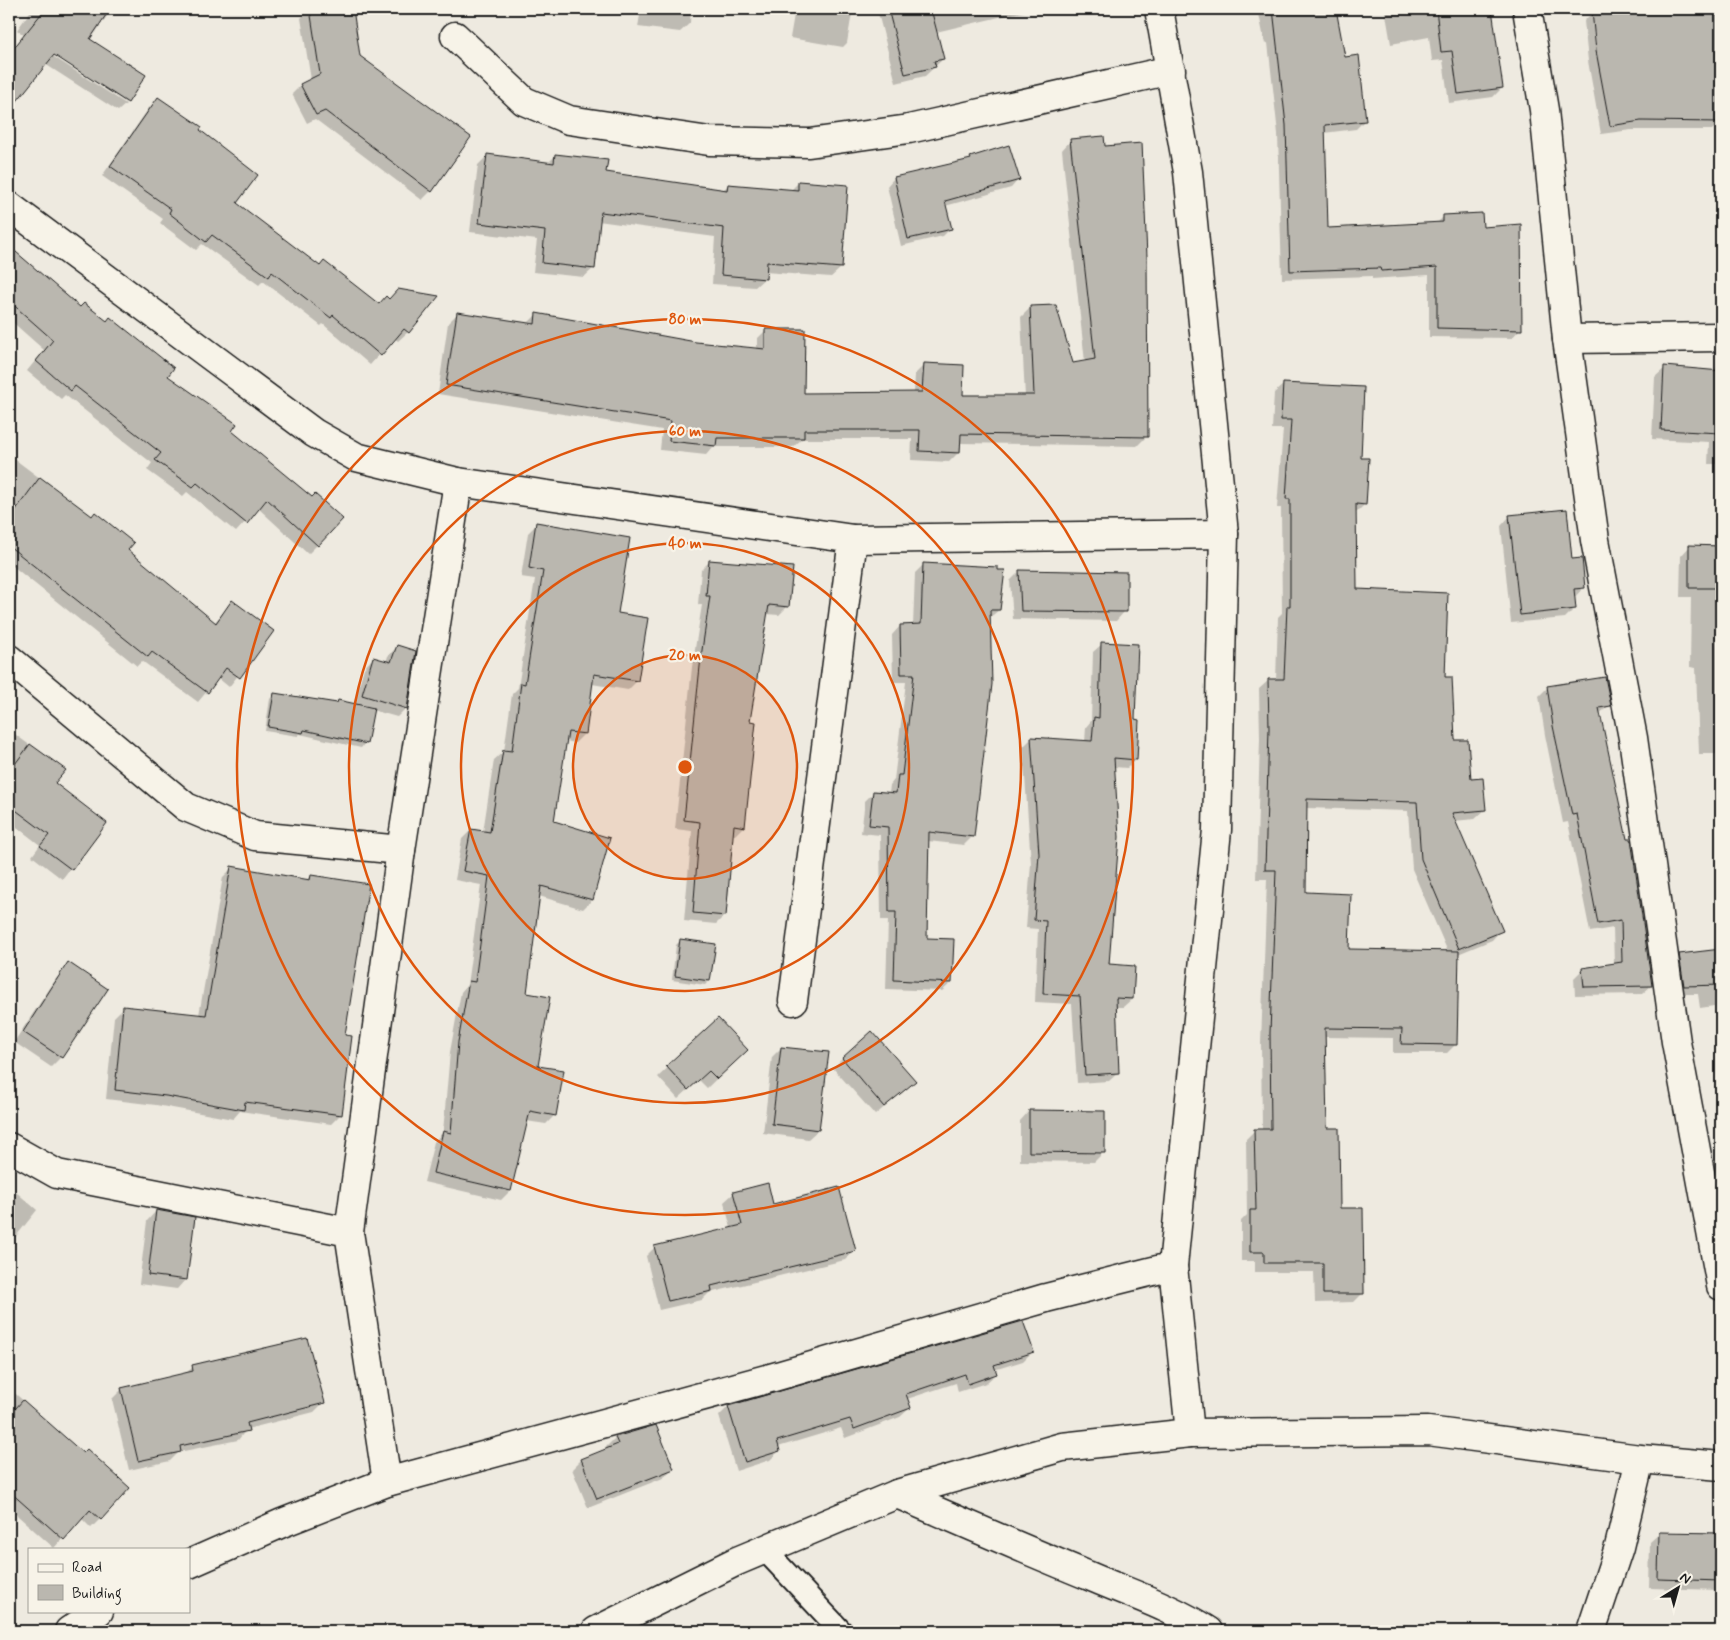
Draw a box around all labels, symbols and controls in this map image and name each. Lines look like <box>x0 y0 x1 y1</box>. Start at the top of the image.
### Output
text: 80 m <box>668 310 702 330</box>
text: 60 m <box>669 422 701 442</box>
text: 40 m <box>668 534 702 554</box>
text: 20 m <box>669 646 701 666</box>
centre of rings <box>676 758 694 776</box>
legend <box>28 1548 190 1612</box>
text: Road <box>72 1558 102 1578</box>
north arrow <box>1652 1562 1702 1612</box>
text: N <box>1676 1568 1694 1588</box>
text: Building <box>72 1584 122 1605</box>

